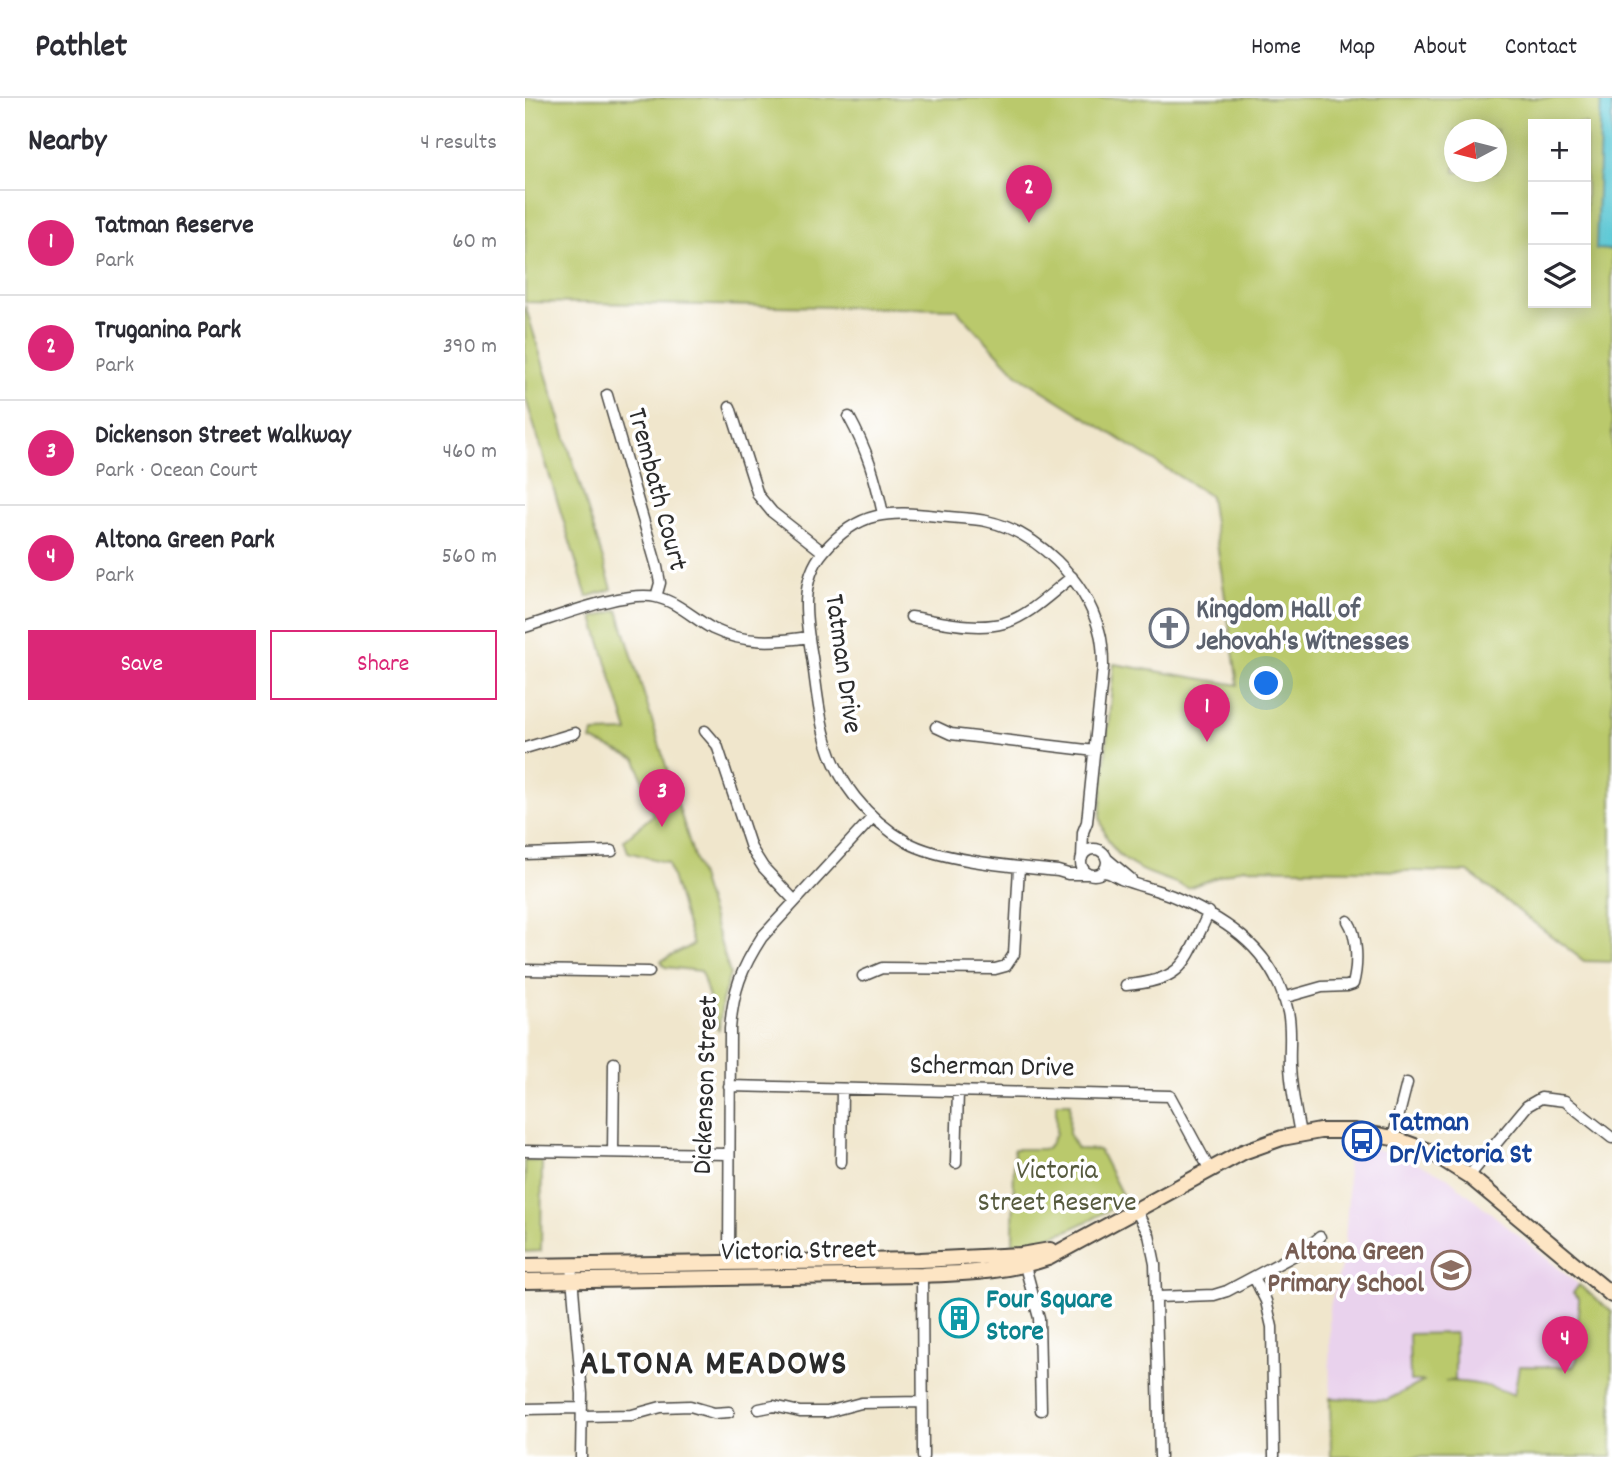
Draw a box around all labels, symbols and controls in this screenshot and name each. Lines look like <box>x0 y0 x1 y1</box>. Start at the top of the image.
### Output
text: Pathlet <box>35 25 127 72</box>
text: Home <box>1251 31 1301 65</box>
text: Map <box>1339 31 1375 65</box>
text: About <box>1413 31 1467 65</box>
text: Contact <box>1505 31 1577 65</box>
north arrow <box>1444 119 1507 182</box>
map controls <box>1528 119 1591 308</box>
button: + <box>1528 119 1591 182</box>
text: Nearby <box>28 122 106 165</box>
text: 4 results <box>420 127 497 160</box>
pin: 2 <box>1006 165 1052 223</box>
button: − <box>1528 182 1591 245</box>
text: Tatman Reserve <box>95 208 254 245</box>
text: 1 <box>48 226 54 259</box>
text: 60 m <box>452 226 497 259</box>
text: Park <box>95 245 134 278</box>
button: layers <box>1528 245 1591 308</box>
text: Truganina Park <box>95 313 241 350</box>
text: 2 <box>46 331 56 364</box>
text: 390 m <box>443 331 497 364</box>
text: Park <box>95 350 134 383</box>
street label: Trembath Court <box>614 404 696 576</box>
text: Dickenson Street Walkway <box>95 418 351 455</box>
text: 3 <box>46 436 56 469</box>
text: 460 m <box>443 436 497 469</box>
text: Park · Ocean Court <box>95 455 258 488</box>
text: Altona Green Park <box>95 523 275 560</box>
text: 4 <box>46 541 56 574</box>
text: 560 m <box>441 541 497 574</box>
text: Park <box>95 560 134 593</box>
street label: Tatman Drive <box>811 592 871 736</box>
place label: Kingdom Hall of Jehovah's Witnesses <box>1196 592 1410 664</box>
church icon: Kingdom Hall of Jehovah's Witnesses <box>1148 607 1190 649</box>
button: Save <box>28 630 256 700</box>
button: Share <box>270 630 497 700</box>
your location <box>1249 666 1283 700</box>
pin: 1 <box>1184 684 1230 742</box>
pin: 3 <box>639 769 685 827</box>
street label: Dickenson Street <box>685 995 731 1175</box>
street label: Scherman Drive <box>909 1048 1075 1090</box>
place label: Tatman Dr/Victoria St <box>1389 1105 1533 1177</box>
bus stop icon: Tatman Dr/Victoria St <box>1341 1120 1383 1162</box>
park label: Victoria Street Reserve <box>978 1153 1136 1225</box>
street label: Victoria Street <box>721 1232 877 1274</box>
place label: Altona Green Primary School <box>1267 1234 1424 1306</box>
school or university icon: Altona Green Primary School <box>1430 1249 1472 1291</box>
place label: Four Square Store <box>986 1282 1113 1354</box>
building icon: Four Square Store <box>938 1297 980 1339</box>
pin: 4 <box>1542 1316 1588 1374</box>
district label: ALTONA MEADOWS <box>579 1341 849 1391</box>

